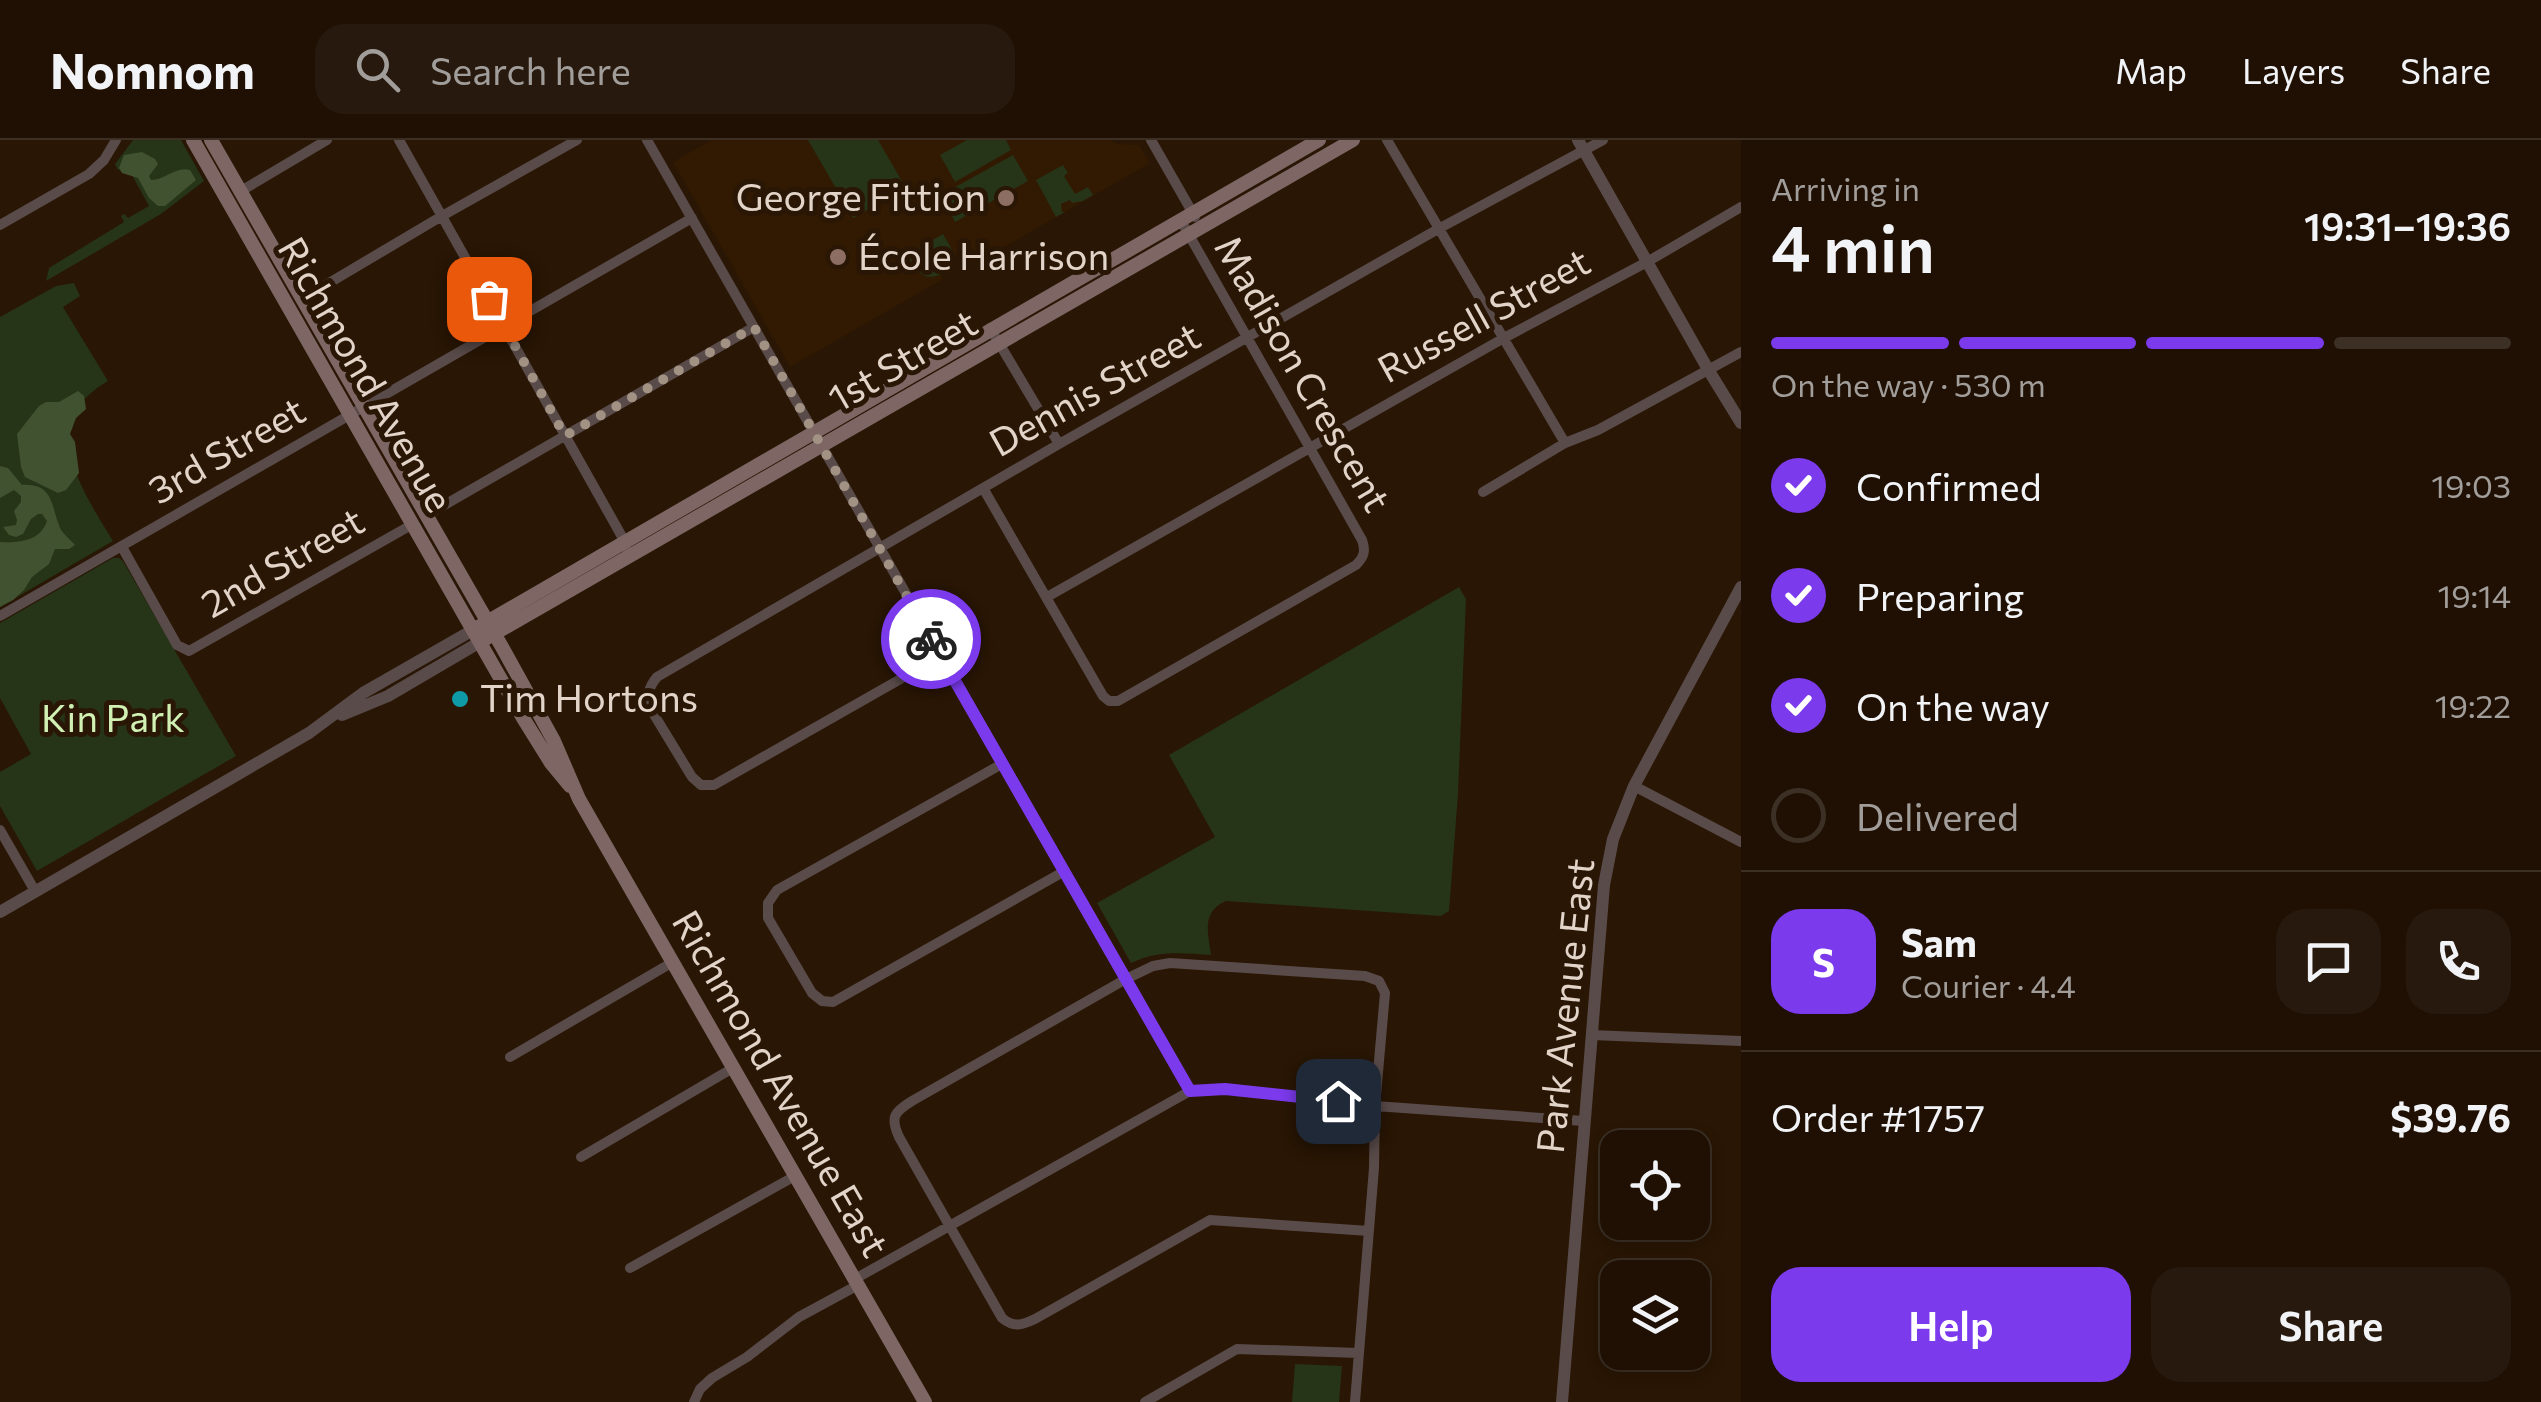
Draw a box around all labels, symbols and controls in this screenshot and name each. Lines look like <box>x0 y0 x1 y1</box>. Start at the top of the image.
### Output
search box <box>315 24 1015 114</box>
text: Nomnom <box>50 40 255 99</box>
icon: search <box>350 42 405 97</box>
text: Search here <box>430 46 631 93</box>
text: Map <box>2115 48 2187 91</box>
text: Layers <box>2242 48 2345 91</box>
text: Share <box>2400 48 2491 91</box>
text: Arriving in <box>1771 168 1920 208</box>
place label: George Fittion <box>736 172 986 219</box>
marker: George Fittion <box>995 187 1017 209</box>
text: 19:31–19:36 <box>2304 202 2511 249</box>
text: 4 min <box>1771 206 1935 285</box>
street label: Madison Crescent <box>1206 226 1402 519</box>
street label: Richmond Avenue <box>269 228 465 519</box>
place label: École Harrison <box>858 231 1109 278</box>
street label: Russell Street <box>1369 236 1597 391</box>
marker: École Harrison <box>827 246 849 268</box>
pin <box>447 257 532 342</box>
icon: bag <box>462 272 517 327</box>
street label: 1st Street <box>819 298 984 420</box>
street label: Dennis Street <box>980 311 1207 465</box>
text: On the way · 530 m <box>1771 364 2046 404</box>
street label: 3rd Street <box>139 385 312 512</box>
icon: check <box>1771 458 1826 513</box>
text: Confirmed <box>1856 462 2042 509</box>
text: 19:03 <box>2431 465 2511 505</box>
street label: 2nd Street <box>192 496 371 626</box>
icon: check <box>1771 568 1826 623</box>
text: Preparing <box>1856 572 2024 619</box>
text: 19:14 <box>2437 575 2511 615</box>
courier <box>881 589 981 689</box>
icon: bike <box>904 612 959 667</box>
place label: Tim Hortons <box>480 673 698 720</box>
icon: check <box>1771 678 1826 733</box>
text: On the way <box>1856 682 2050 729</box>
text: 19:22 <box>2435 685 2511 725</box>
marker: Tim Hortons <box>449 688 471 710</box>
park label: Kin Park <box>41 693 185 740</box>
text: Delivered <box>1856 792 2019 839</box>
street label: Park Avenue East <box>1525 856 1602 1155</box>
street label: Richmond Avenue East <box>664 901 900 1264</box>
button: chat <box>2276 909 2381 1014</box>
button: phone <box>2406 909 2511 1014</box>
text: Sam <box>1901 918 1977 965</box>
text: S <box>1812 938 1835 985</box>
text: Courier · 4.4 <box>1901 965 2076 1005</box>
pin <box>1296 1059 1381 1144</box>
icon: home <box>1311 1074 1366 1129</box>
text: Order #1757 <box>1771 1093 1985 1140</box>
text: $39.76 <box>2390 1093 2511 1140</box>
map controls <box>1600 1130 1710 1370</box>
button: locate <box>1600 1130 1710 1240</box>
button: layers <box>1600 1260 1710 1370</box>
button: Help <box>1771 1267 2131 1382</box>
button: Share <box>2151 1267 2511 1382</box>

